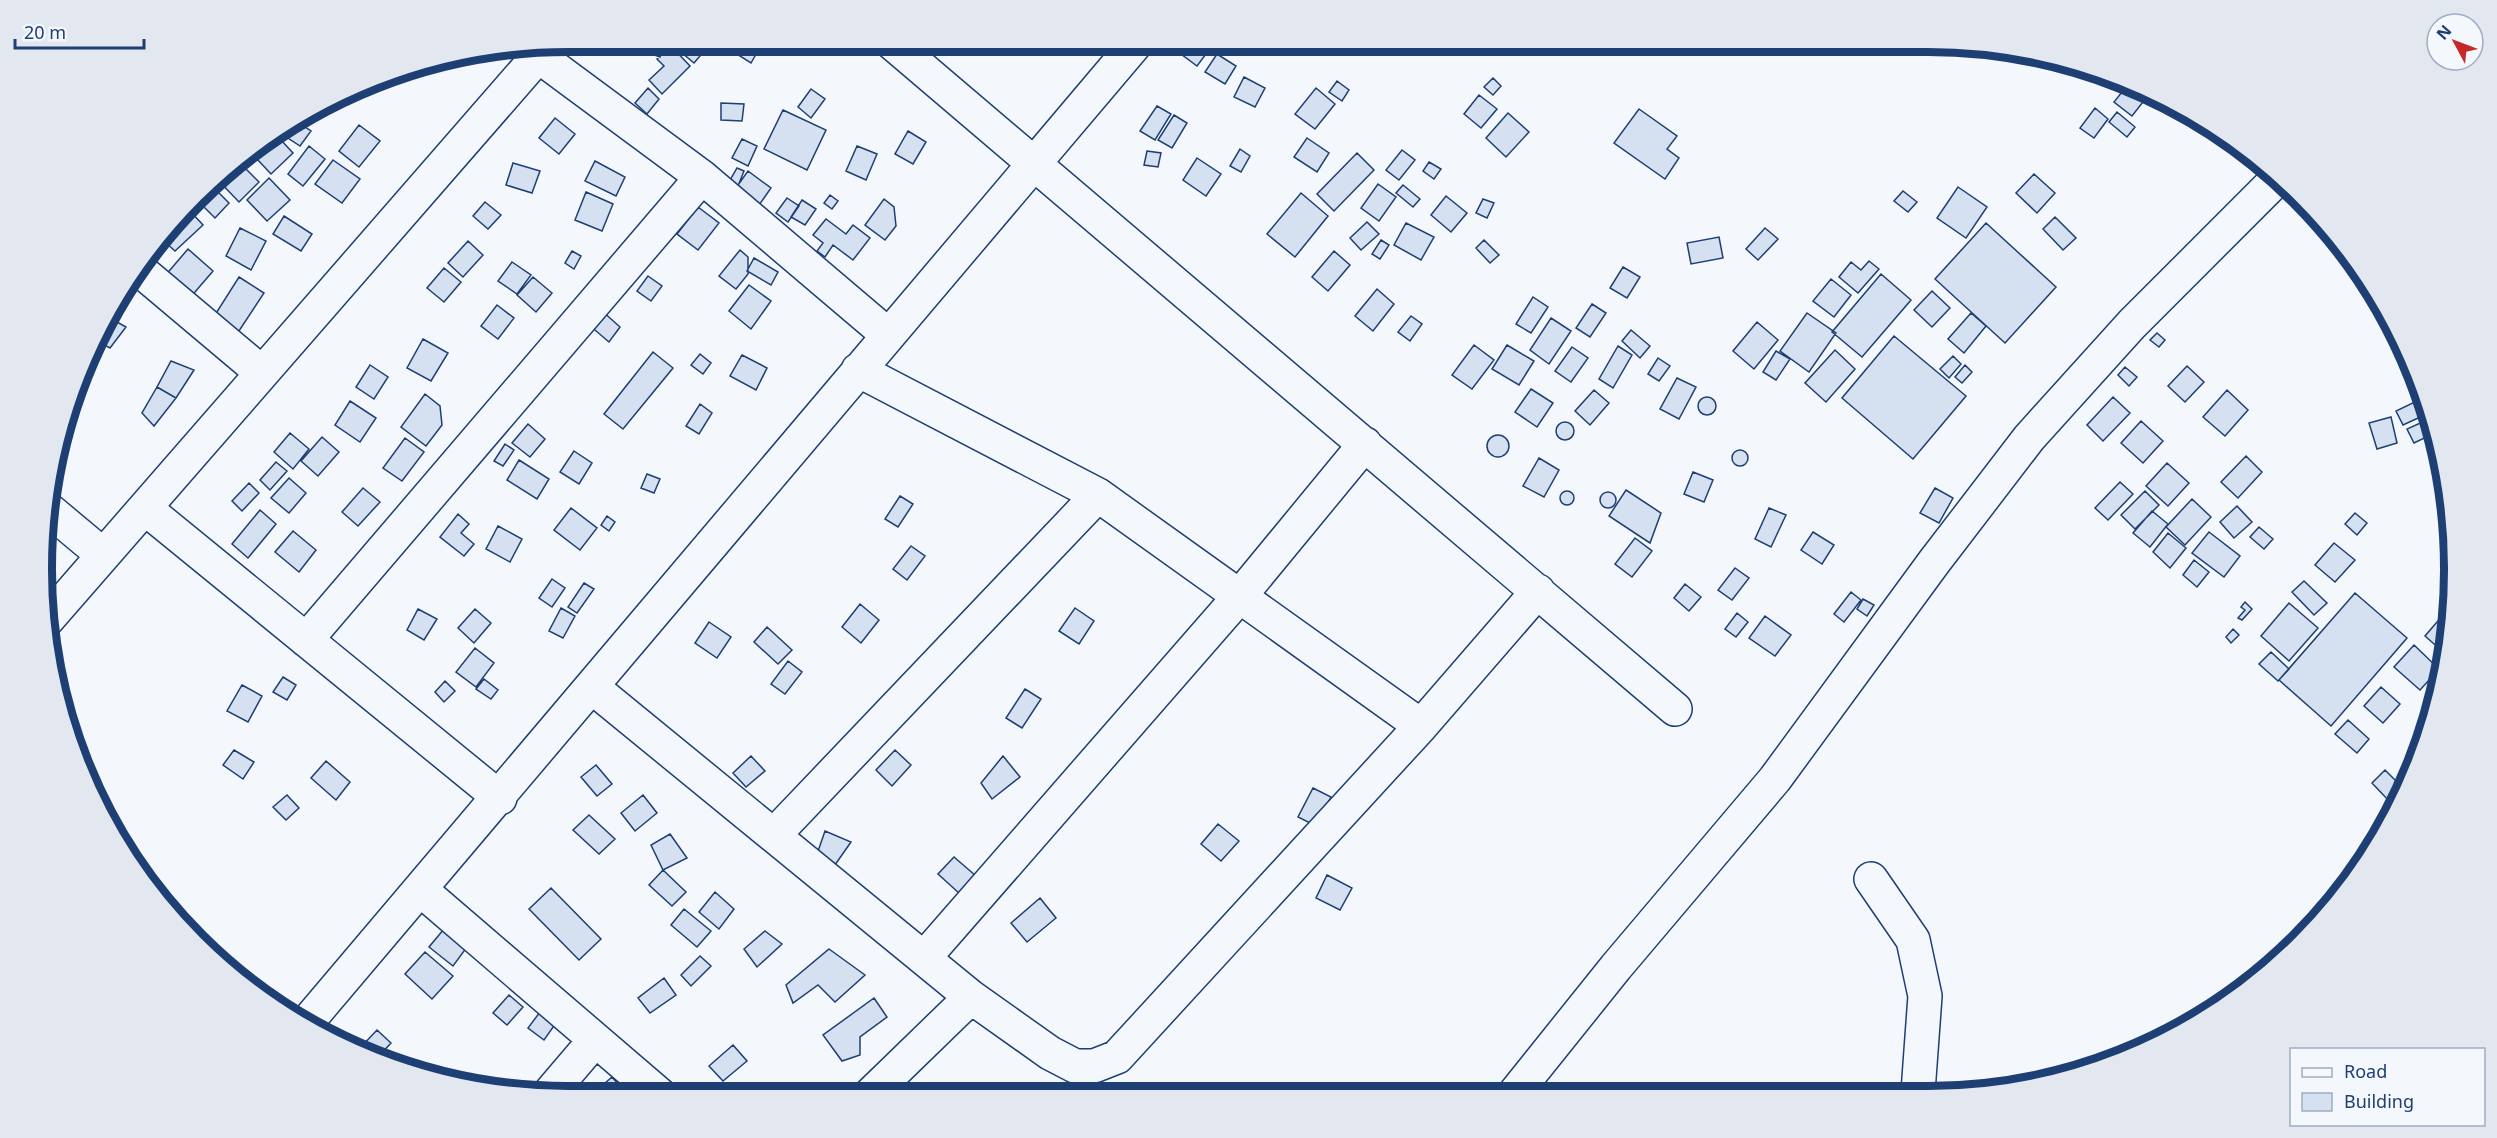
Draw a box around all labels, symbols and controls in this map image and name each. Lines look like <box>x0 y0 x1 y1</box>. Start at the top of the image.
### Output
scale bar <box>15 12 144 50</box>
north arrow <box>2425 12 2485 72</box>
text: 20 m <box>24 20 66 44</box>
text: N <box>2431 20 2456 44</box>
legend <box>2290 1048 2485 1126</box>
text: Road <box>2344 1059 2387 1083</box>
text: Building <box>2344 1089 2414 1113</box>

